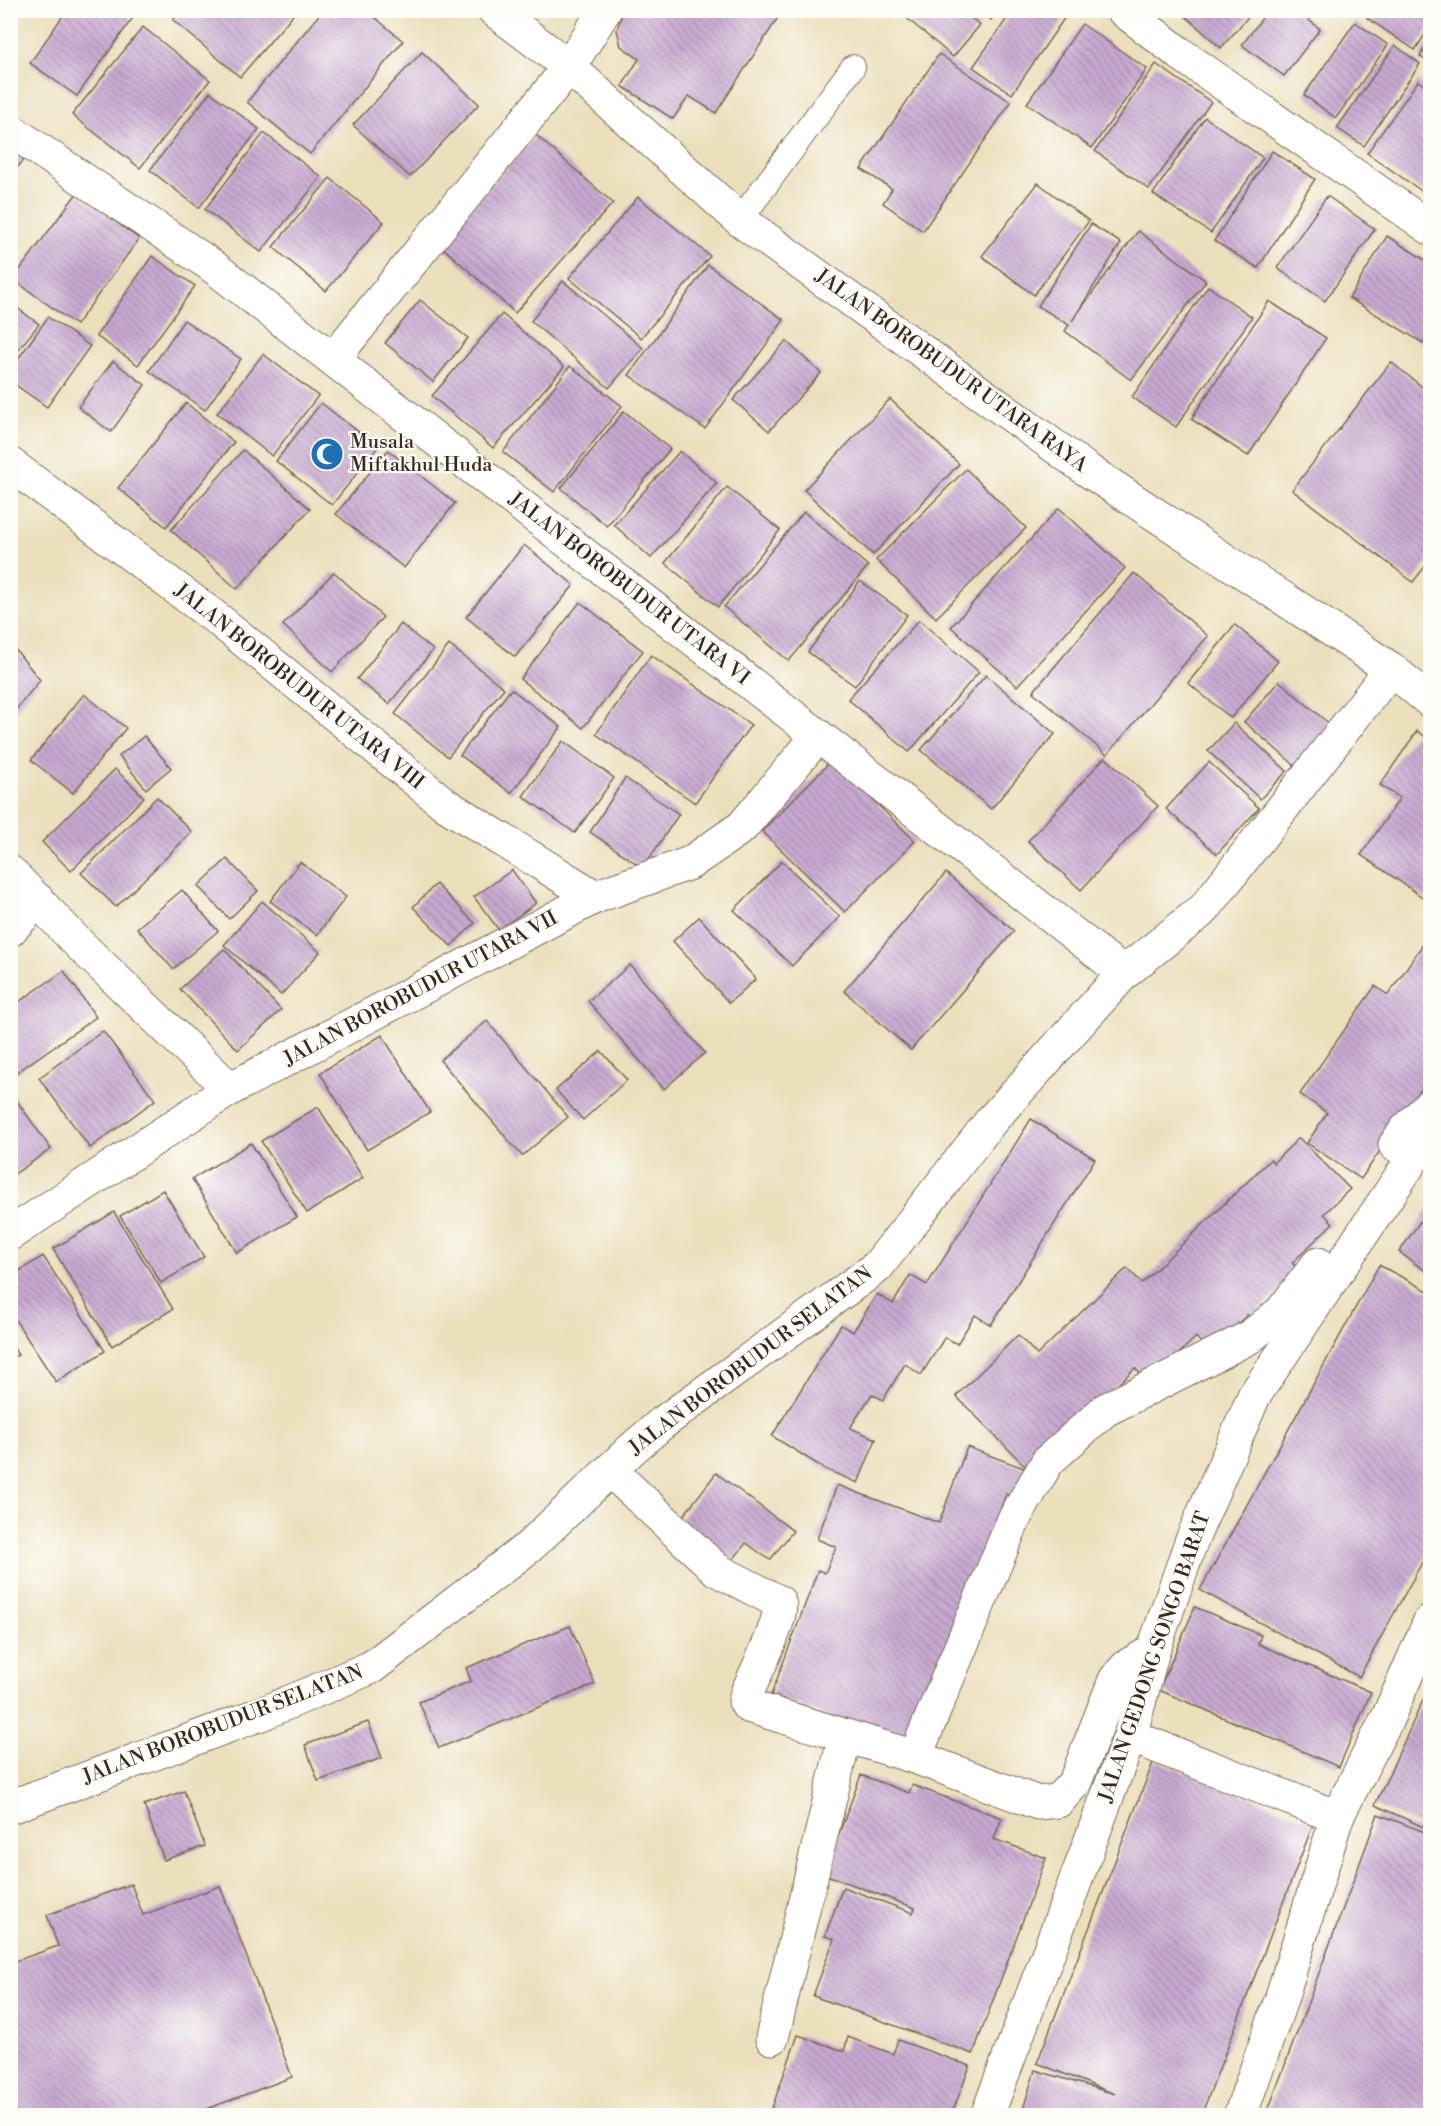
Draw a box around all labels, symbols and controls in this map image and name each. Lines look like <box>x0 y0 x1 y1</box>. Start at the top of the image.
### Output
street label: JALAN BOROBUDUR UTARA RAYA <box>809 263 1093 479</box>
place label: Musala Miftakhul Huda <box>350 430 493 478</box>
mosque icon: Musala Miftakhul Huda <box>309 436 345 472</box>
street label: JALAN BOROBUDUR UTARA VI <box>503 487 755 691</box>
street label: JALAN BOROBUDUR UTARA VIII <box>168 578 429 796</box>
street label: JALAN BOROBUDUR UTARA VII <box>279 906 562 1072</box>
street label: JALAN BOROBUDUR SELATAN <box>624 1261 878 1461</box>
street label: JALAN GEDONG SONGO BARAT <box>1093 1508 1217 1806</box>
street label: JALAN BOROBUDUR SELATAN <box>78 1660 367 1790</box>

